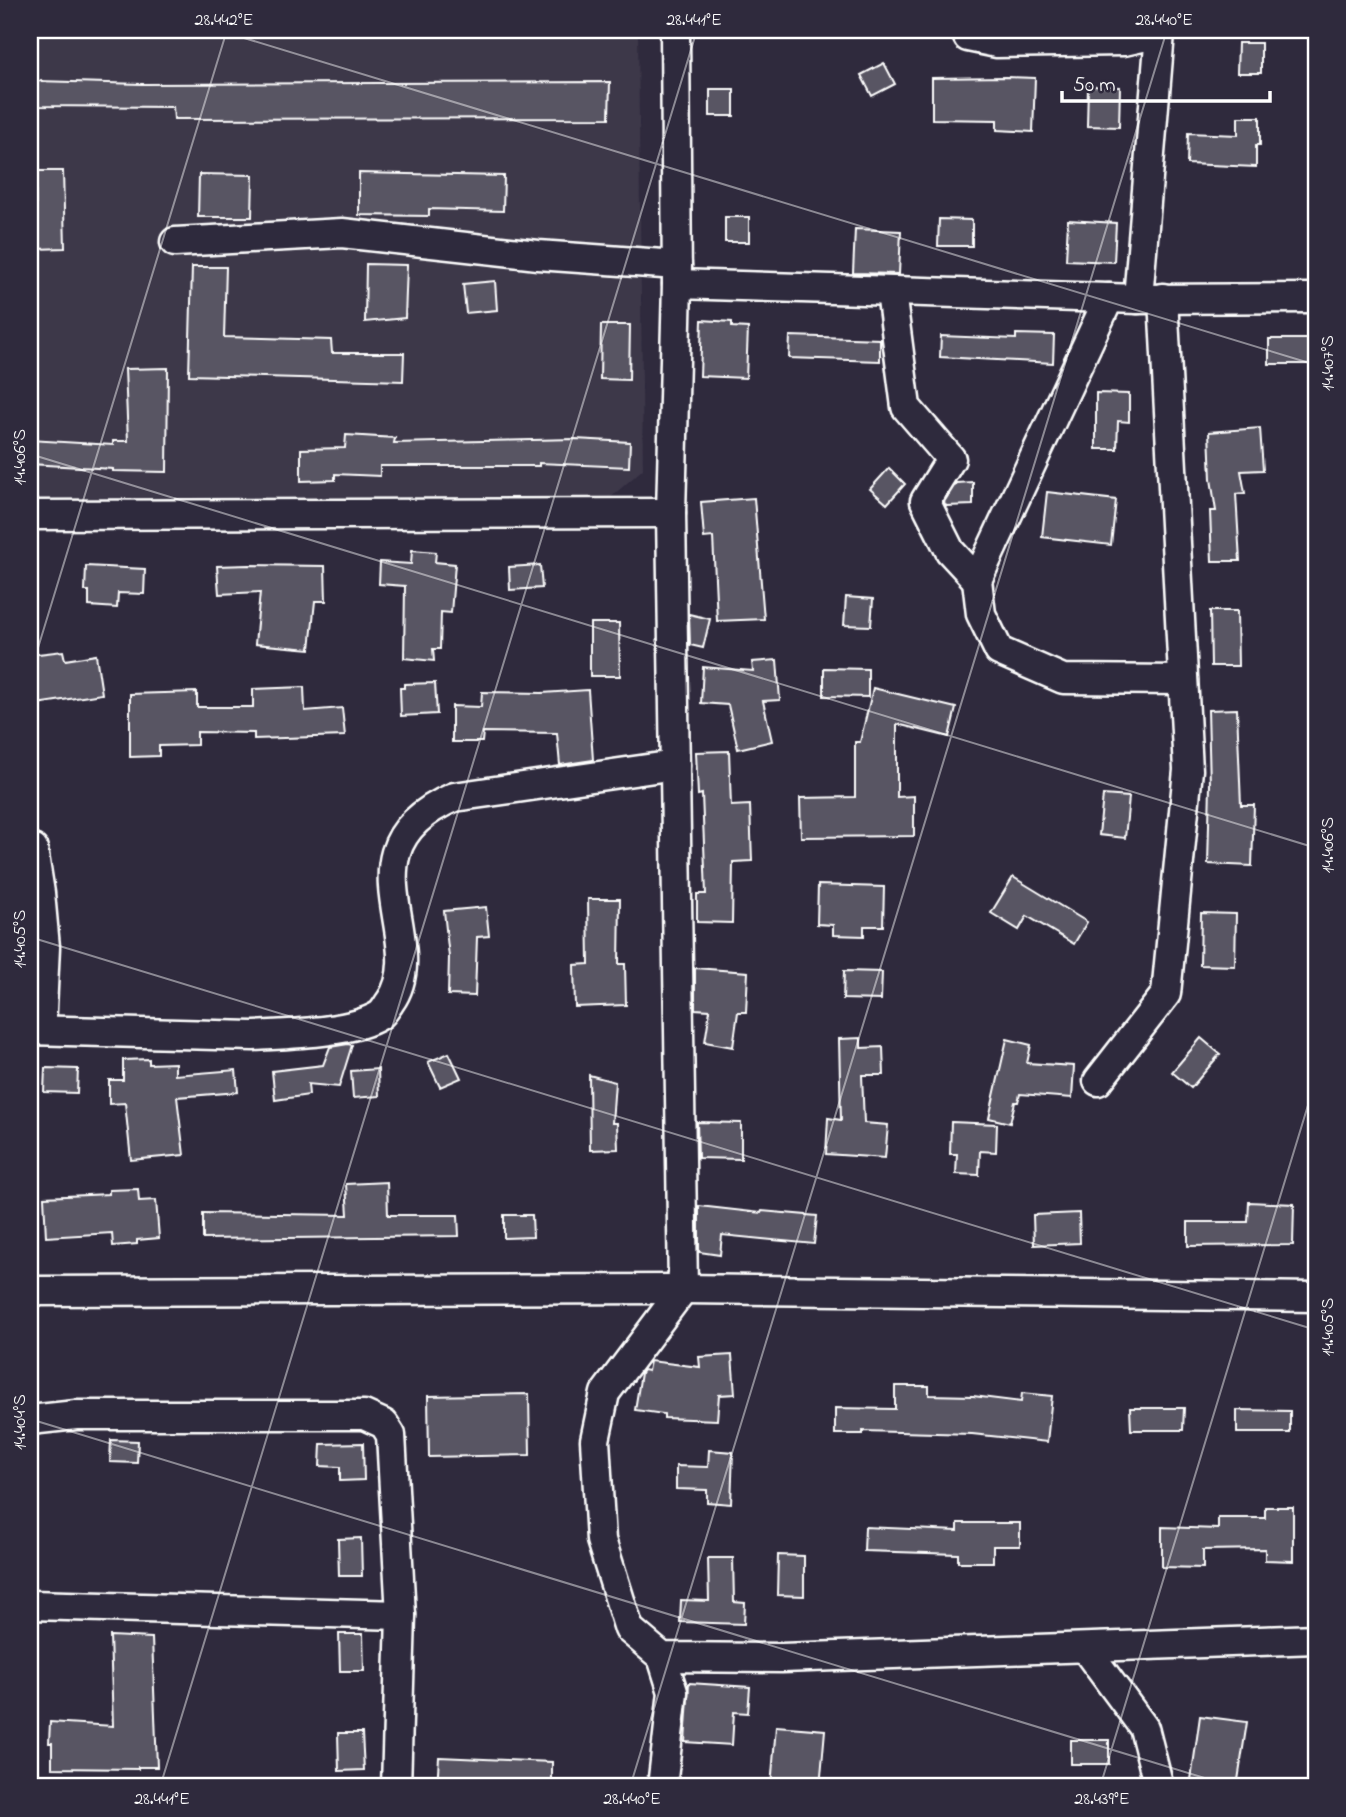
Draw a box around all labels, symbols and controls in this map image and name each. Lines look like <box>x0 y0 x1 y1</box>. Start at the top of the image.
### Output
text: 28.442°E <box>195 8 254 34</box>
text: 28.441°E <box>666 8 722 34</box>
text: 28.440°E <box>1135 8 1193 34</box>
scale bar <box>1062 60 1271 104</box>
text: 50 m <box>1073 71 1116 101</box>
text: 14.407°S <box>1316 335 1342 391</box>
text: 14.406°S <box>8 429 34 485</box>
text: 14.406°S <box>1316 817 1342 873</box>
text: 14.405°S <box>8 910 34 968</box>
text: 14.405°S <box>1316 1298 1342 1356</box>
text: 14.404°S <box>8 1394 34 1450</box>
text: 28.441°E <box>134 1787 190 1813</box>
text: 28.440°E <box>603 1787 661 1813</box>
text: 28.439°E <box>1074 1787 1130 1813</box>

